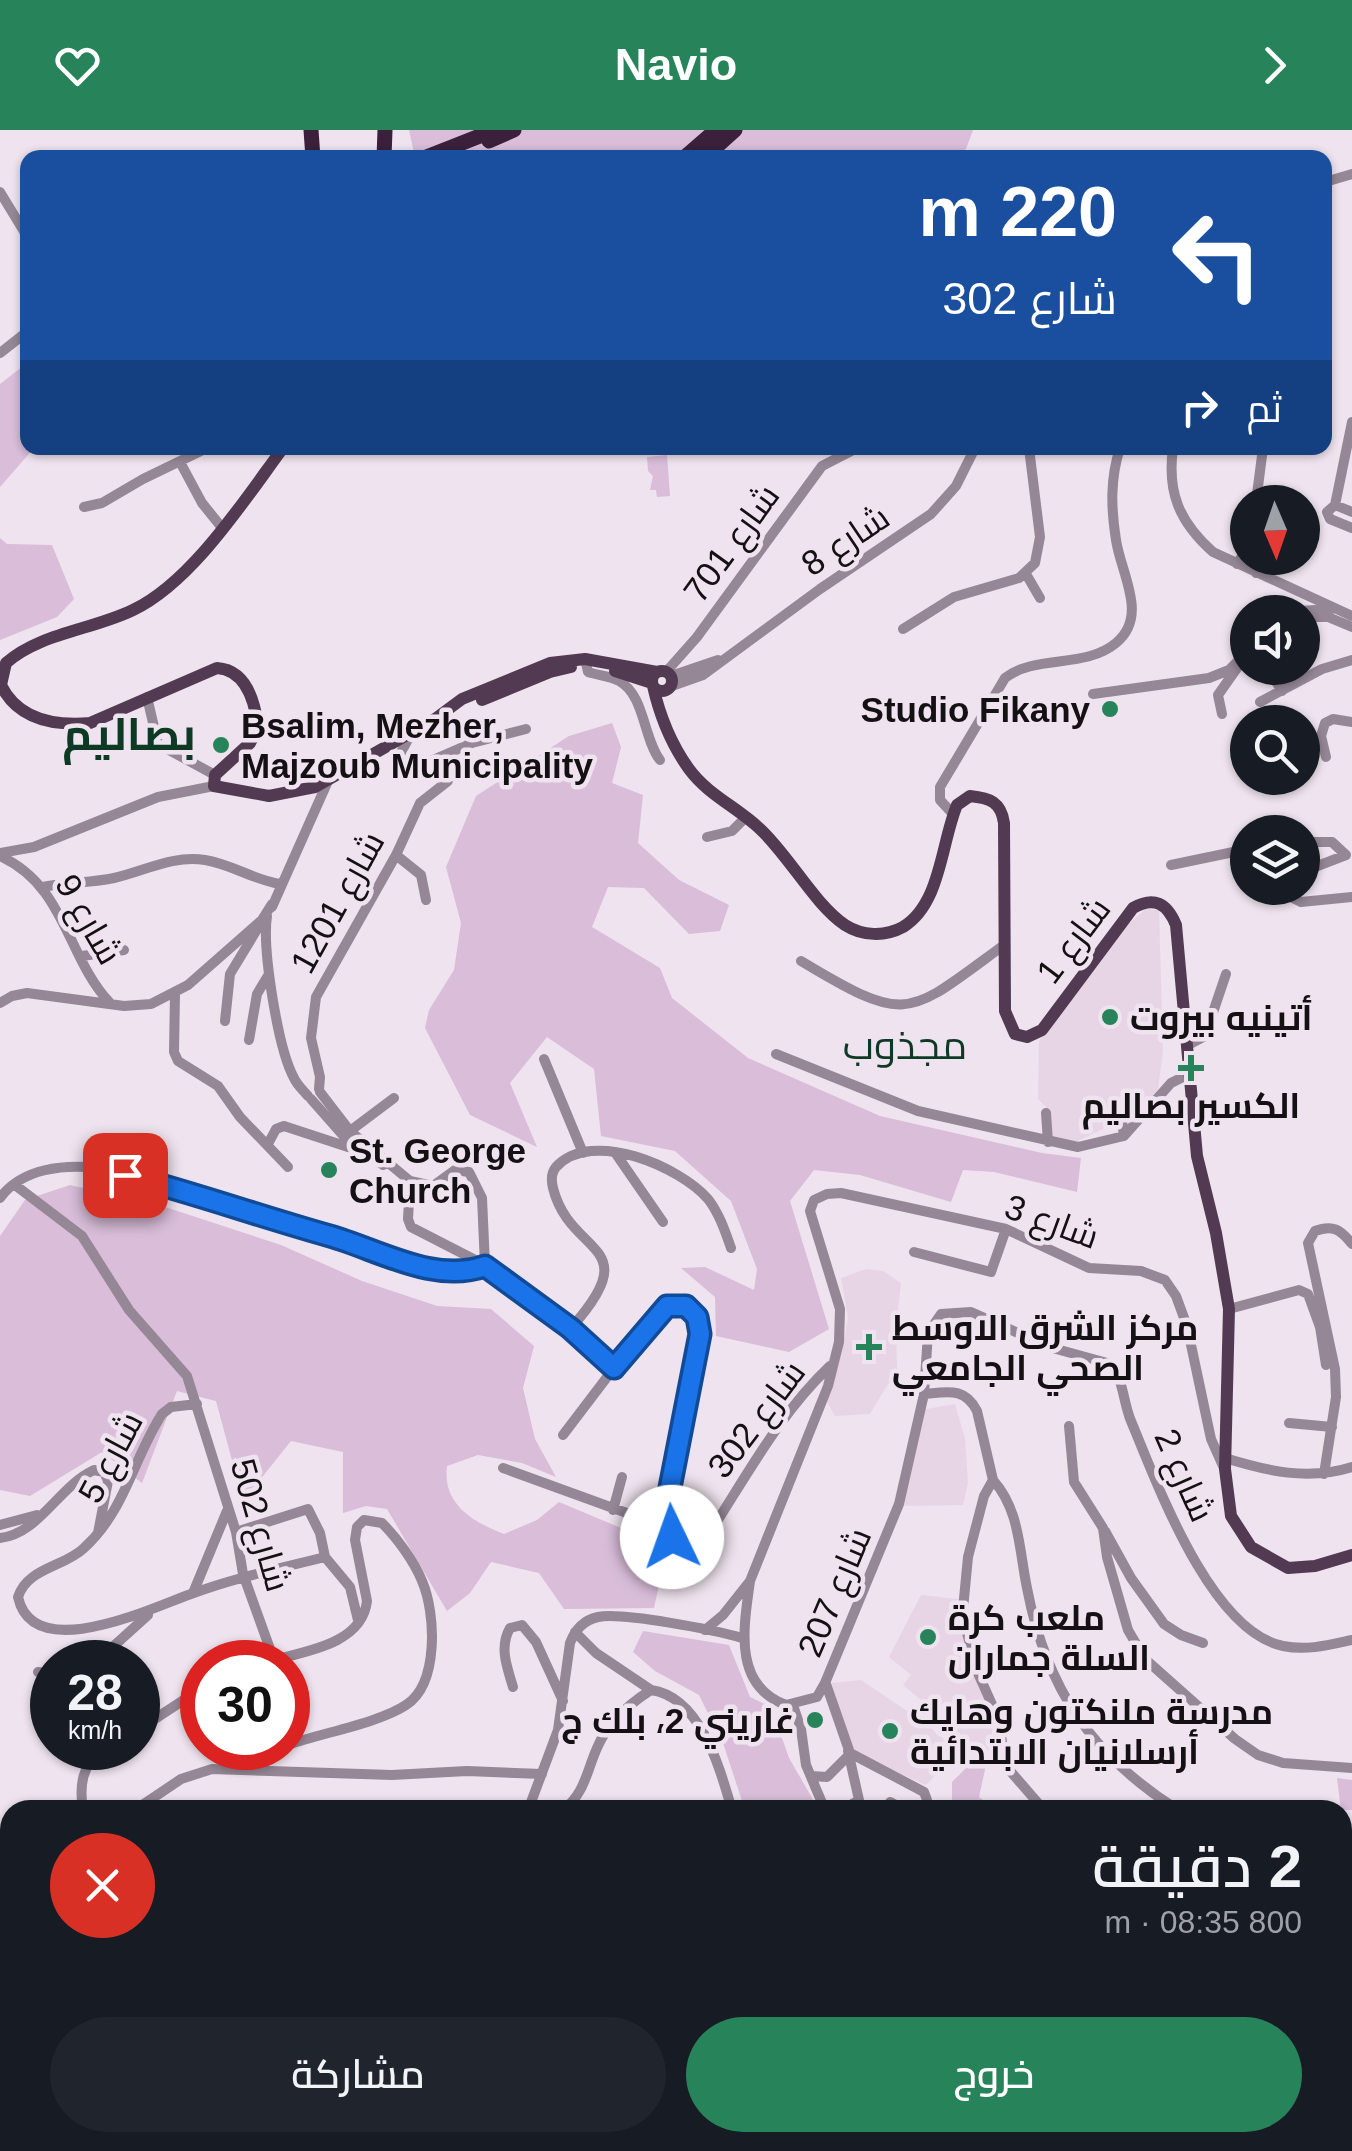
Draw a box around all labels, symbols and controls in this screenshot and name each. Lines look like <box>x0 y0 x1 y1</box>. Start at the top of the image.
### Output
icon: heart <box>50 38 105 93</box>
icon: forward <box>1247 38 1302 93</box>
text: Navio <box>615 39 737 90</box>
text: 220 m <box>919 173 1117 251</box>
icon: left <box>1152 190 1282 320</box>
text: شارع 302 <box>942 273 1117 324</box>
icon: right <box>1172 380 1227 435</box>
text: ثم <box>1247 388 1282 430</box>
street label: شارع 701 <box>675 477 790 612</box>
north arrow <box>1230 485 1320 575</box>
map controls <box>1230 485 1320 905</box>
street label: شارع 8 <box>794 497 898 587</box>
button: sound <box>1230 595 1320 685</box>
place label: Studio Fikany <box>861 690 1091 729</box>
marker: Studio Fikany <box>1099 698 1121 720</box>
button: search <box>1230 705 1320 795</box>
place label: Bsalim, Mezher, Majzoub Municipality <box>241 706 593 785</box>
district label: بصاليم <box>62 709 196 765</box>
marker: Bsalim, Mezher, Majzoub Municipality <box>210 734 232 756</box>
button: layers <box>1230 815 1320 905</box>
street label: شارع 1201 <box>282 825 395 981</box>
street label: شارع 9 <box>44 867 130 973</box>
street label: شارع 1 <box>1028 890 1121 993</box>
place label: أتينيه بيروت <box>1130 995 1312 1039</box>
marker: أتينيه بيروت <box>1099 1006 1121 1028</box>
district label: مجذوب <box>843 1023 967 1068</box>
marker: الكسير بصاليم <box>1180 1057 1202 1079</box>
place label: الكسير بصاليم <box>1082 1086 1300 1130</box>
place label: St. George Church <box>349 1131 526 1210</box>
pin <box>83 1133 168 1218</box>
icon: arrive <box>98 1148 153 1203</box>
marker: St. George Church <box>318 1159 340 1181</box>
street label: شارع 3 <box>998 1186 1104 1260</box>
place label: مركز الشرق الاوسط الصحي الجامعي <box>892 1308 1198 1396</box>
marker: مركز الشرق الاوسط الصحي الجامعي <box>856 1334 882 1360</box>
street label: شارع 302 <box>700 1353 816 1487</box>
street label: شارع 5 <box>70 1405 154 1511</box>
street label: شارع 2 <box>1144 1423 1223 1529</box>
street label: شارع 502 <box>220 1454 298 1597</box>
position arrow <box>620 1485 724 1589</box>
street label: شارع 207 <box>789 1522 882 1664</box>
place label: ملعب كرة السلة جماران <box>948 1598 1150 1679</box>
marker: ملعب كرة السلة جماران <box>917 1626 939 1648</box>
speed limit sign: 30 <box>180 1640 310 1770</box>
text: 28 <box>67 1665 123 1721</box>
place label: مدرسة ملنكتون وهايك أرسلانيان الابتدائية <box>910 1692 1273 1773</box>
place label: غاريني 2، بلك ج <box>561 1701 795 1749</box>
marker: غاريني 2، بلك ج <box>804 1709 826 1731</box>
text: km/h <box>68 1716 122 1744</box>
marker: مدرسة ملنكتون وهايك أرسلانيان الابتدائية <box>879 1720 901 1742</box>
button: close <box>50 1833 155 1938</box>
text: 2 دقيقة <box>1092 1833 1302 1900</box>
text: 800 m · 08:35 <box>1105 1904 1302 1940</box>
button: مشاركة <box>50 2017 666 2132</box>
button: خروج <box>686 2017 1302 2132</box>

